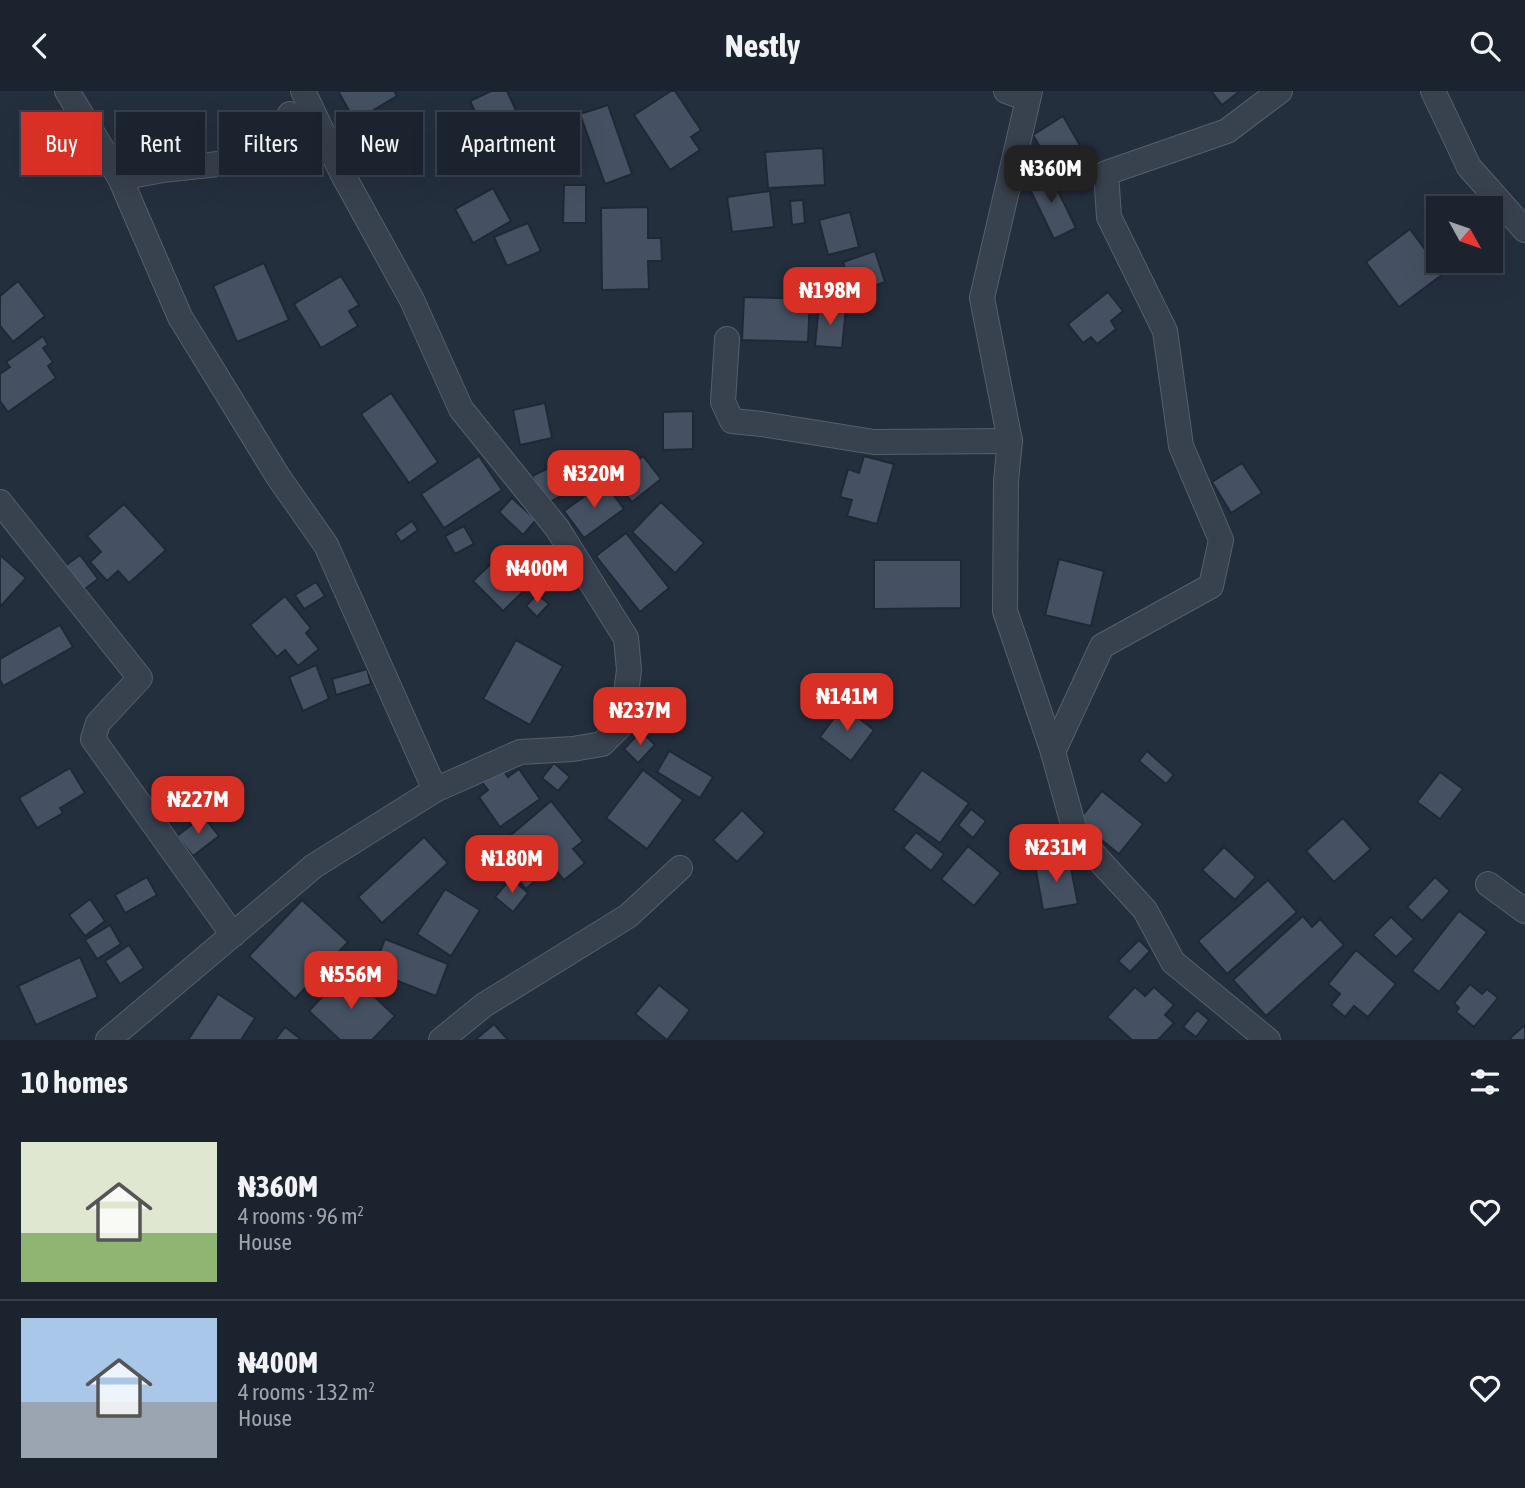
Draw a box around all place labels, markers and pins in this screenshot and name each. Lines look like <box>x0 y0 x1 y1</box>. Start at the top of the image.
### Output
pin: ₦360M <box>1002 145 1100 205</box>
pin: ₦198M <box>781 267 879 327</box>
pin: ₦320M <box>545 451 643 510</box>
pin: ₦400M <box>488 545 586 605</box>
pin: ₦141M <box>798 673 896 733</box>
pin: ₦237M <box>591 687 689 747</box>
pin: ₦227M <box>149 777 247 836</box>
pin: ₦231M <box>1007 825 1105 884</box>
pin: ₦180M <box>463 835 561 895</box>
pin: ₦556M <box>302 951 400 1011</box>

